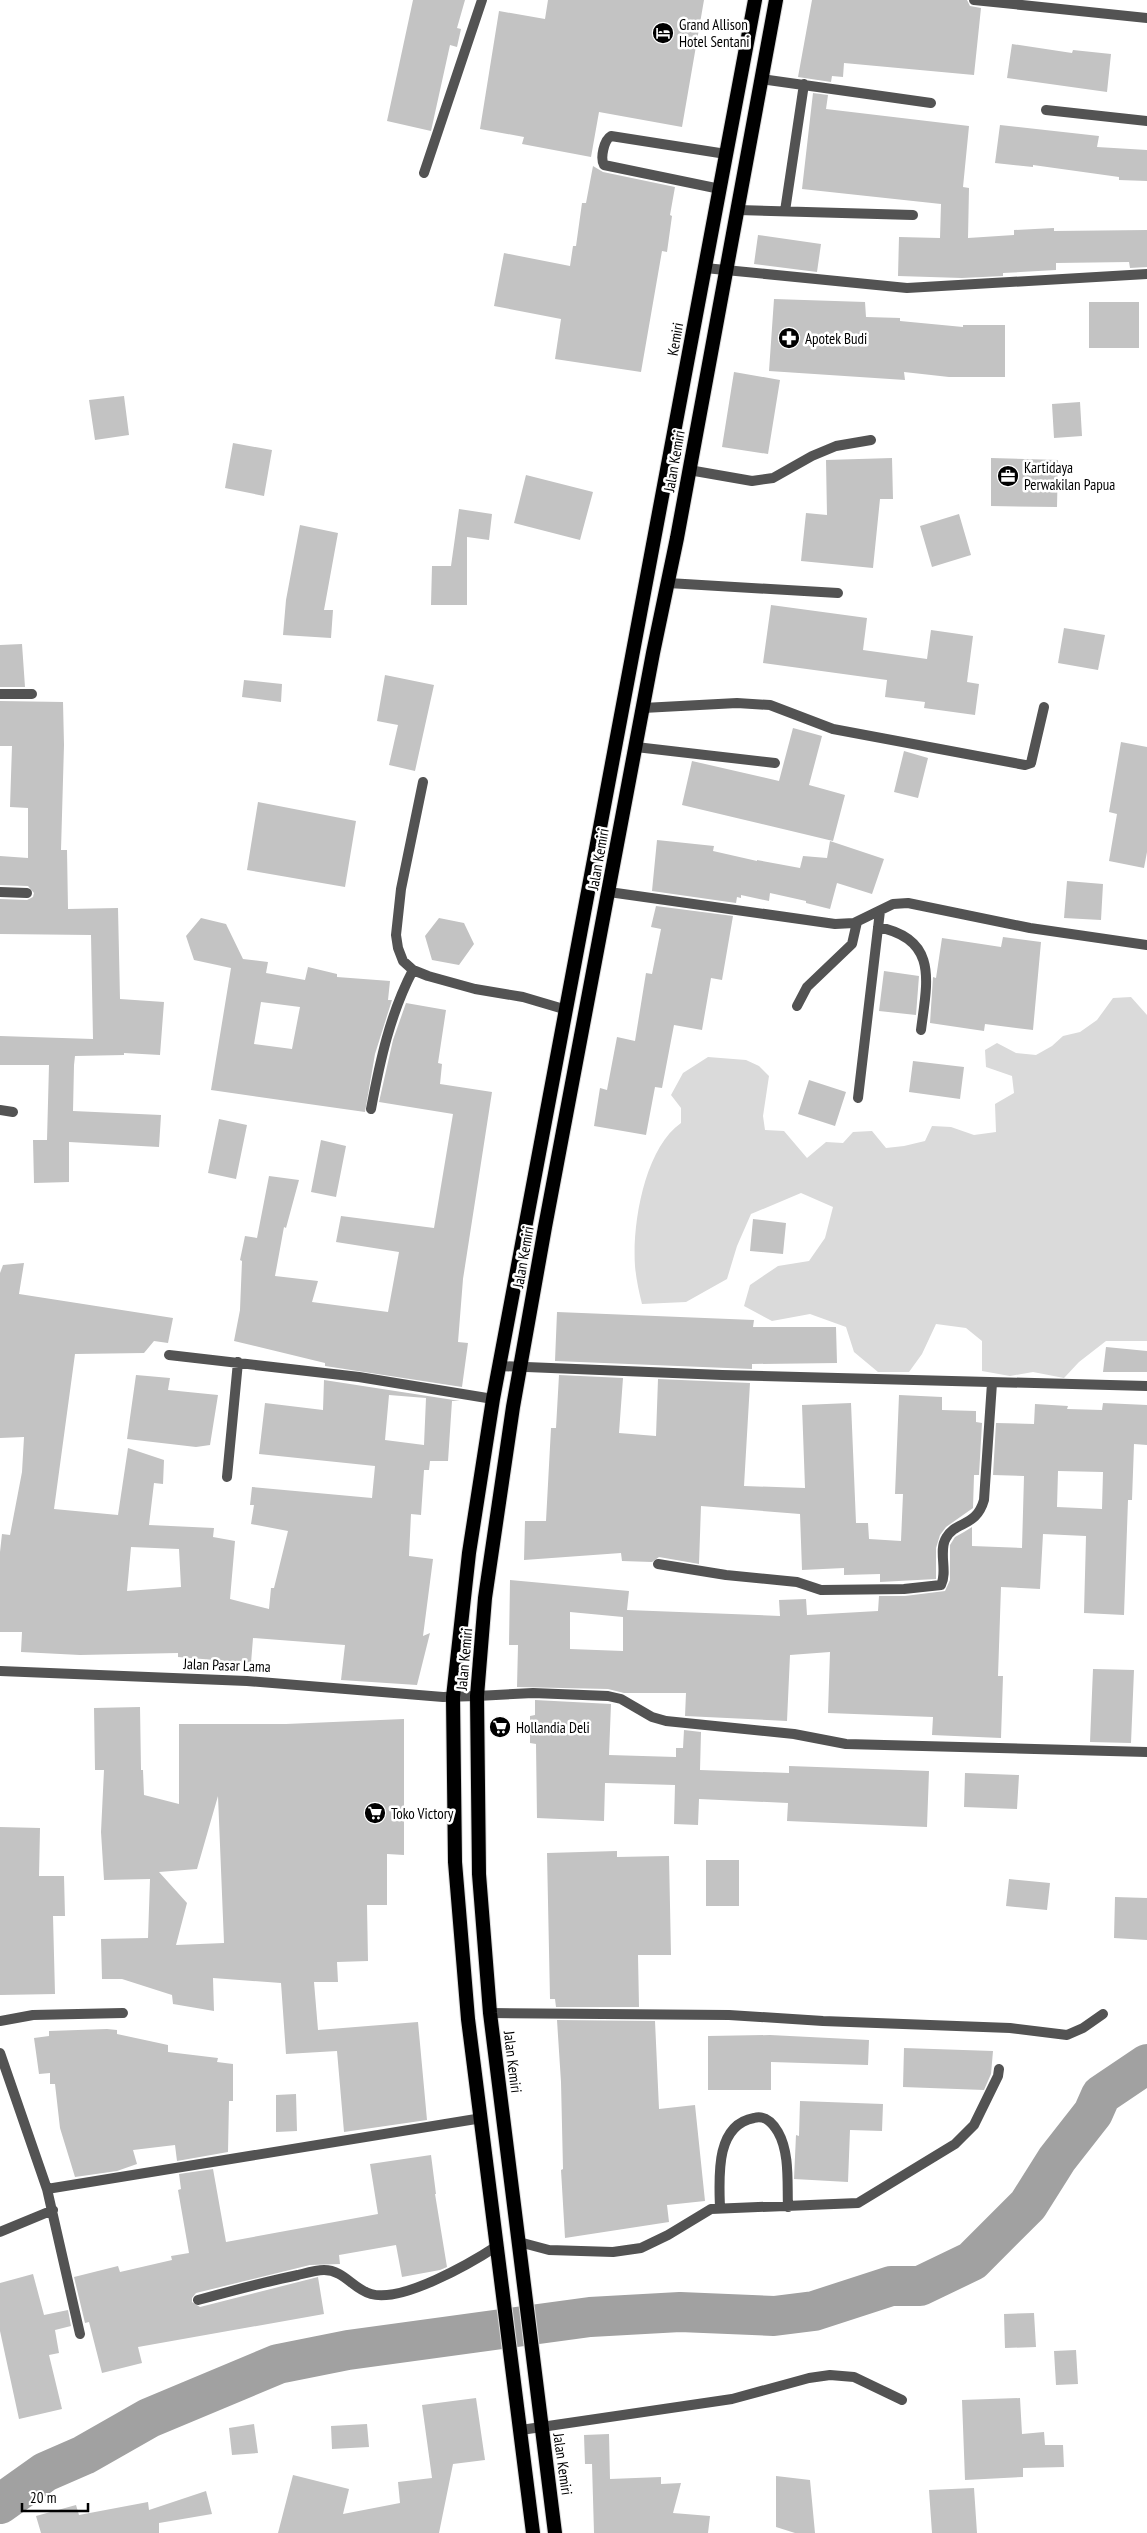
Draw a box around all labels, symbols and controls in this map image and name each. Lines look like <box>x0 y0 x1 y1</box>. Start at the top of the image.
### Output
place label: Grand Allison Hotel Sentani <box>679 15 750 51</box>
hotel icon: Grand Allison Hotel Sentani <box>651 21 675 45</box>
street label: Kemiri <box>663 321 687 357</box>
pharmacy icon: Apotek Budi <box>777 326 801 350</box>
place label: Apotek Budi <box>805 329 867 348</box>
street label: Jalan Kemiri <box>659 429 689 494</box>
place label: Kartidaya Perwakilan Papua <box>1024 458 1115 494</box>
office icon: Kartidaya Perwakilan Papua <box>996 464 1020 488</box>
street label: Jalan Kemiri <box>583 827 613 892</box>
street label: Jalan Kemiri <box>508 1225 538 1290</box>
street label: Jalan Kemiri <box>452 1627 476 1692</box>
street label: Jalan Pasar Lama <box>182 1654 271 1676</box>
supermarket icon: Hollandia Deli <box>488 1715 512 1739</box>
place label: Hollandia Deli <box>516 1718 590 1737</box>
supermarket icon: Toko Victory <box>363 1801 387 1825</box>
place label: Toko Victory <box>391 1804 454 1823</box>
street label: Jalan Kemiri <box>500 2029 526 2094</box>
street label: Jalan Kemiri <box>549 2431 577 2496</box>
scale bar <box>22 2480 89 2512</box>
text: 20 m <box>30 2488 56 2507</box>

